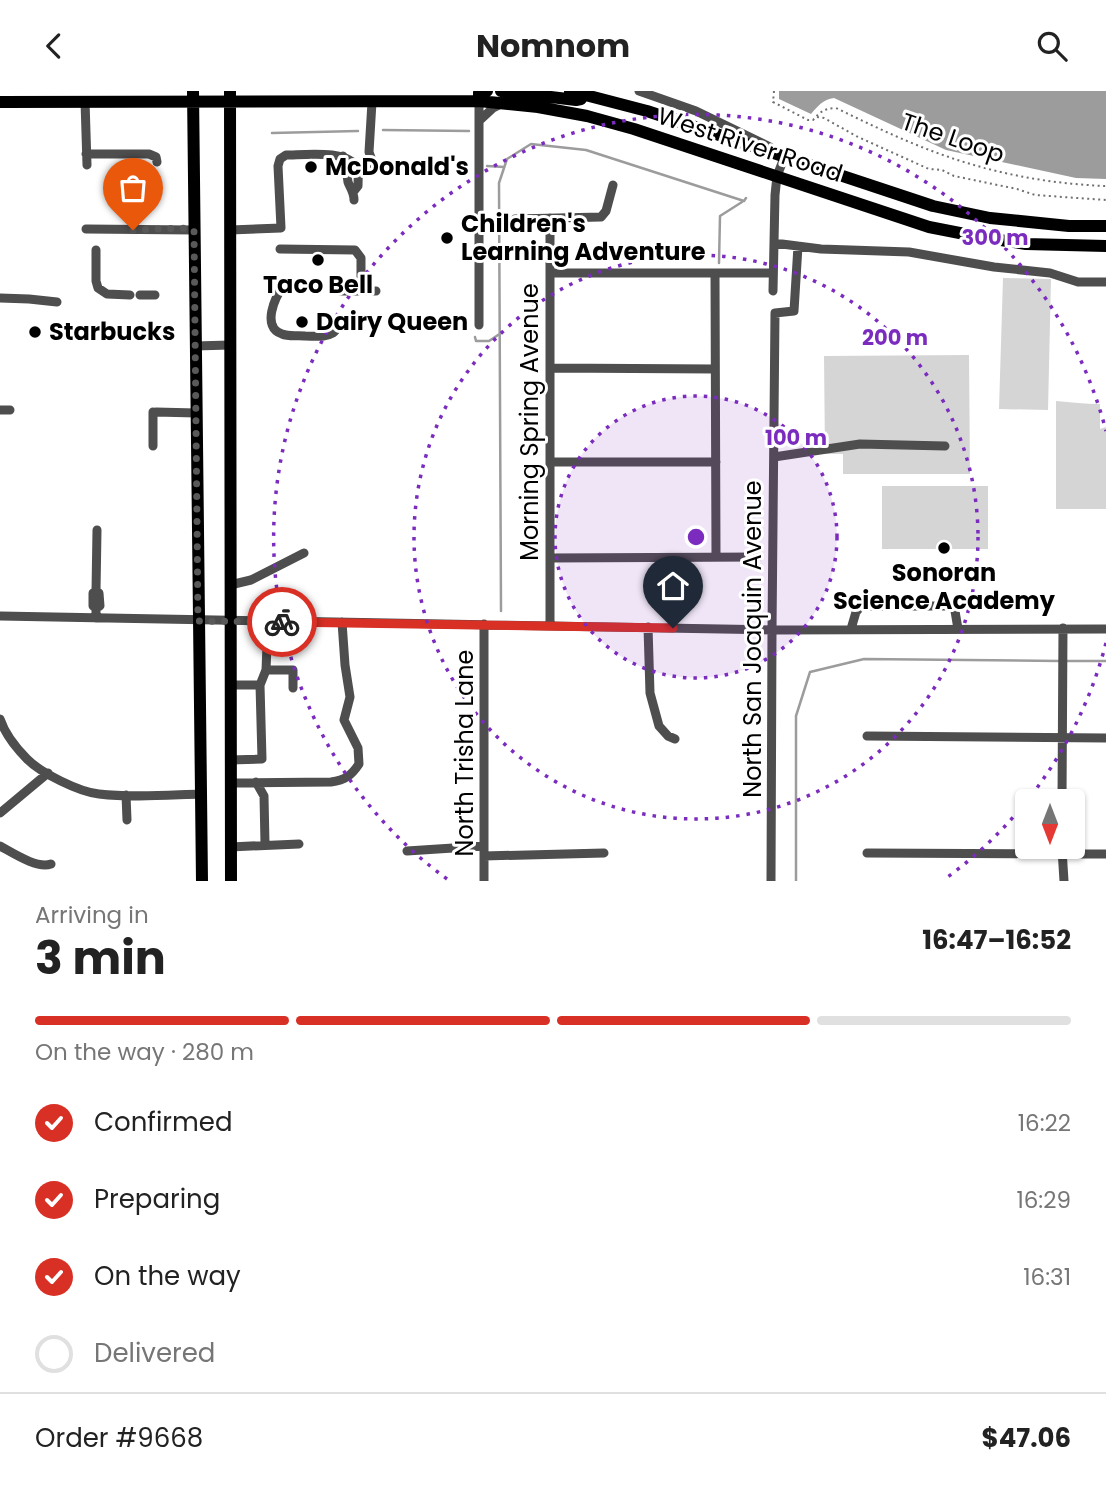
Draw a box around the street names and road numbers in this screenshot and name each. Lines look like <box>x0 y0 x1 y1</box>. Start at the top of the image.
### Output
street label: West River Road <box>653 99 847 190</box>
street label: The Loop <box>897 105 1009 171</box>
street label: Morning Spring Avenue <box>513 283 546 561</box>
street label: North San Joaquin Avenue <box>736 480 769 798</box>
street label: North Trisha Lane <box>448 650 481 856</box>

